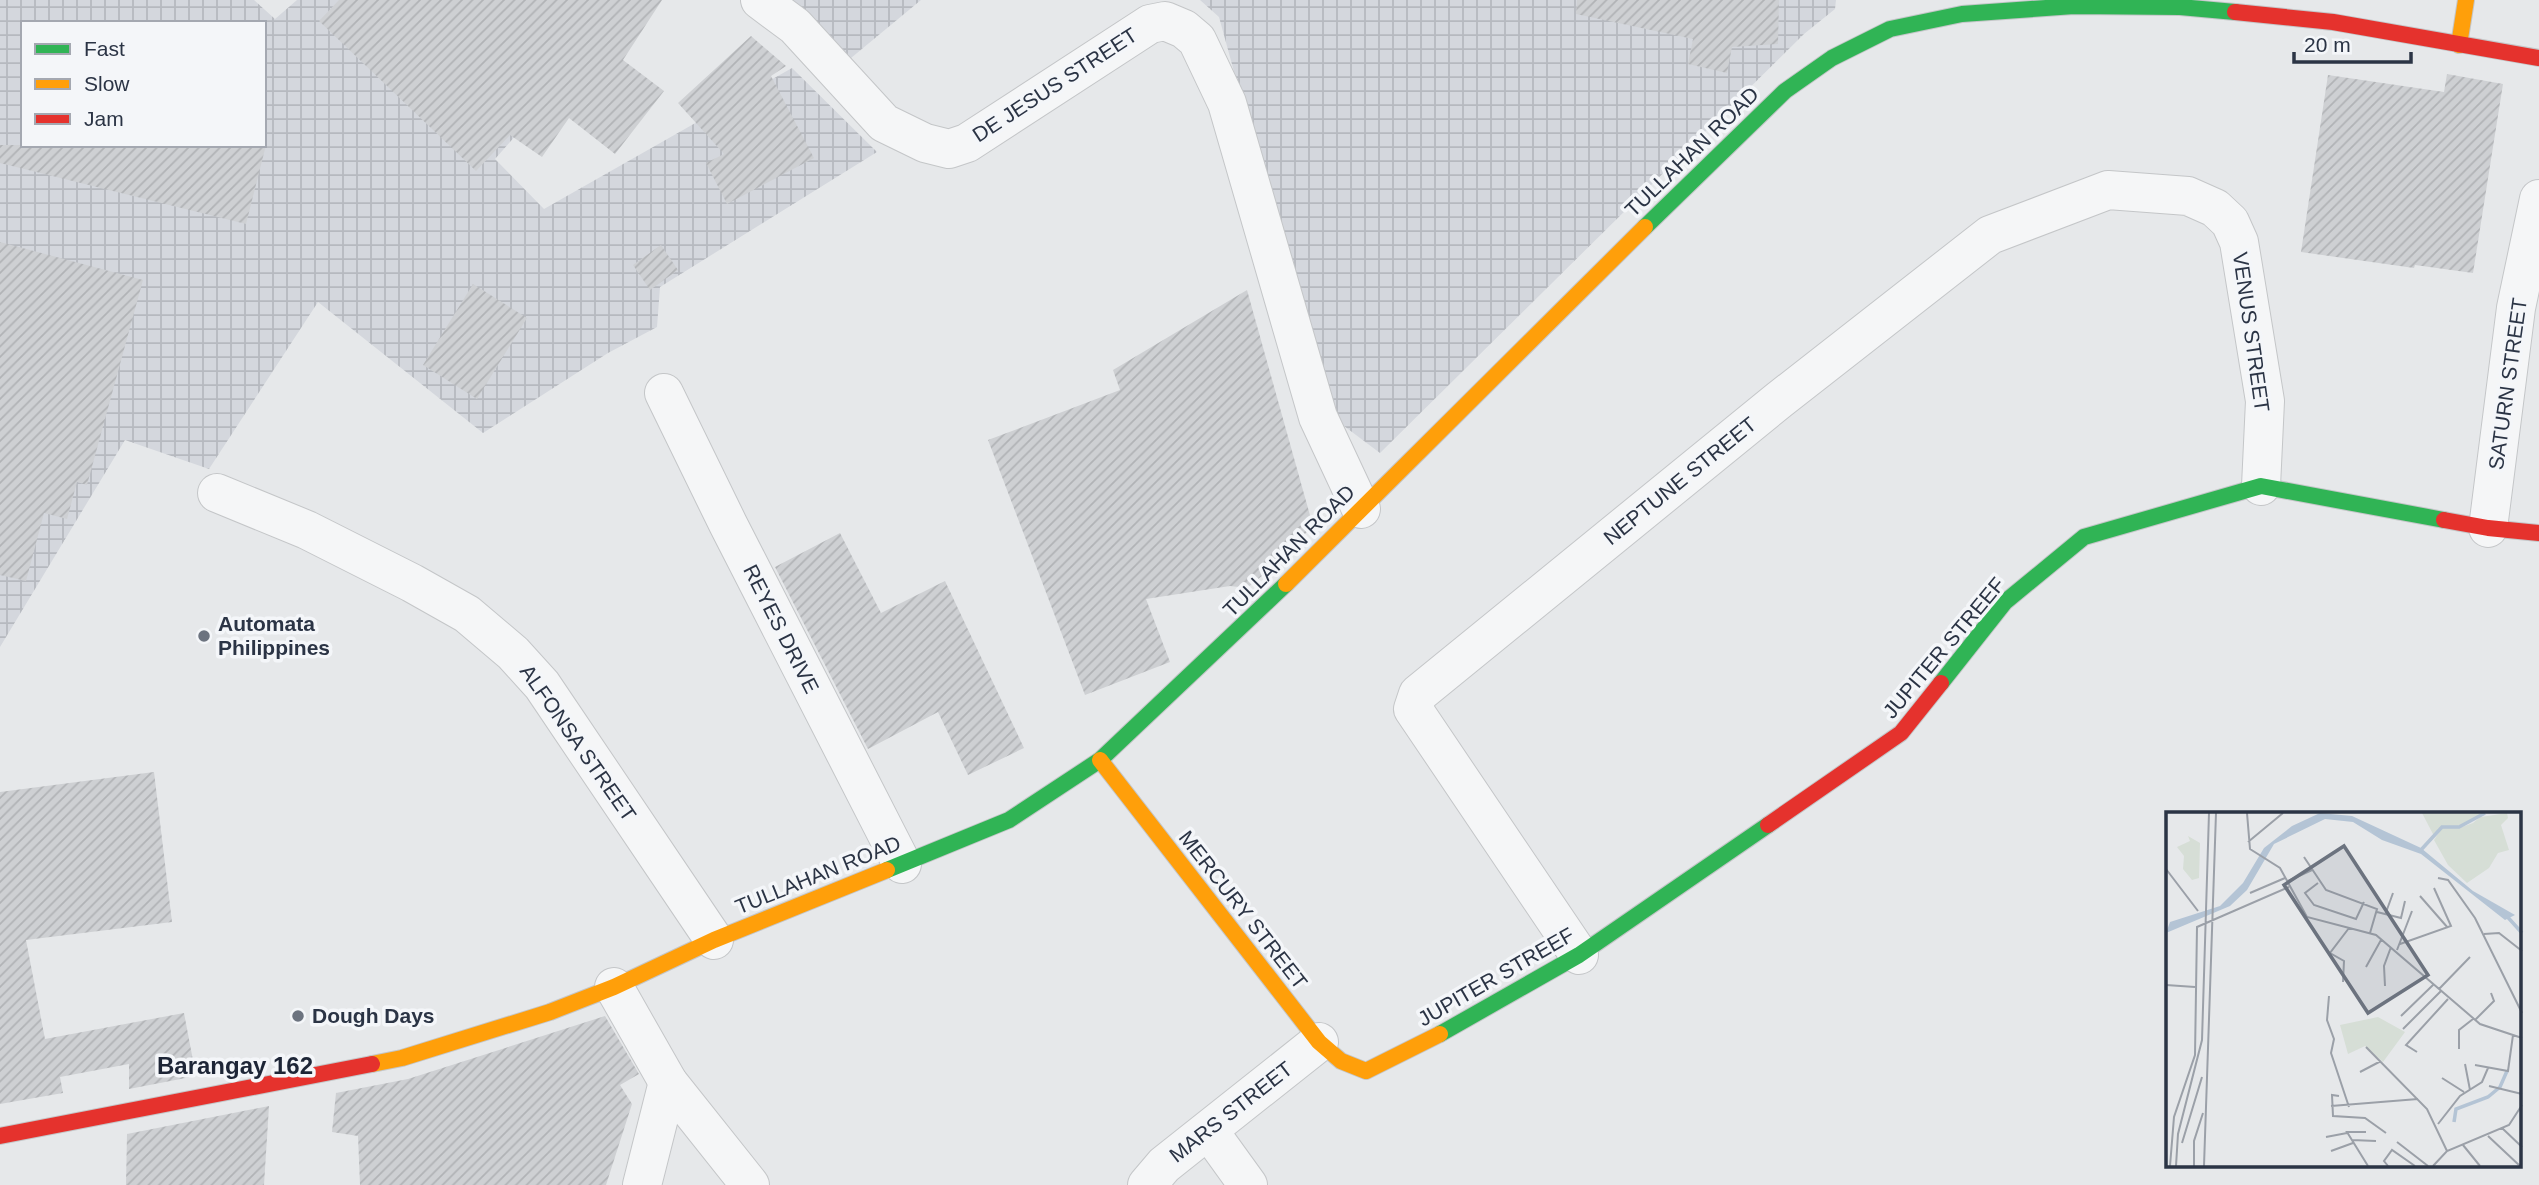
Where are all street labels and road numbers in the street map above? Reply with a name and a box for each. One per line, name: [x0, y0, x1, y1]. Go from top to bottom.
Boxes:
street label: DE JESUS STREET: [968, 23, 1141, 146]
street label: TULLAHAN ROAD: [1620, 82, 1763, 221]
street label: VENUS STREET: [2229, 251, 2274, 413]
street label: SATURN STREET: [2484, 296, 2531, 471]
street label: NEPTUNE STREET: [1599, 412, 1761, 549]
street label: TULLAHAN ROAD: [1218, 480, 1359, 621]
street label: REYES DRIVE: [739, 561, 824, 697]
street label: JUPITER STREEF: [1878, 573, 2009, 723]
street label: ALFONSA STREET: [516, 660, 641, 825]
street label: MERCURY STREET: [1175, 826, 1312, 993]
street label: TULLAHAN ROAD: [732, 831, 904, 918]
street label: JUPITER STREEF: [1414, 923, 1578, 1031]
street label: MARS STREET: [1165, 1056, 1297, 1167]

